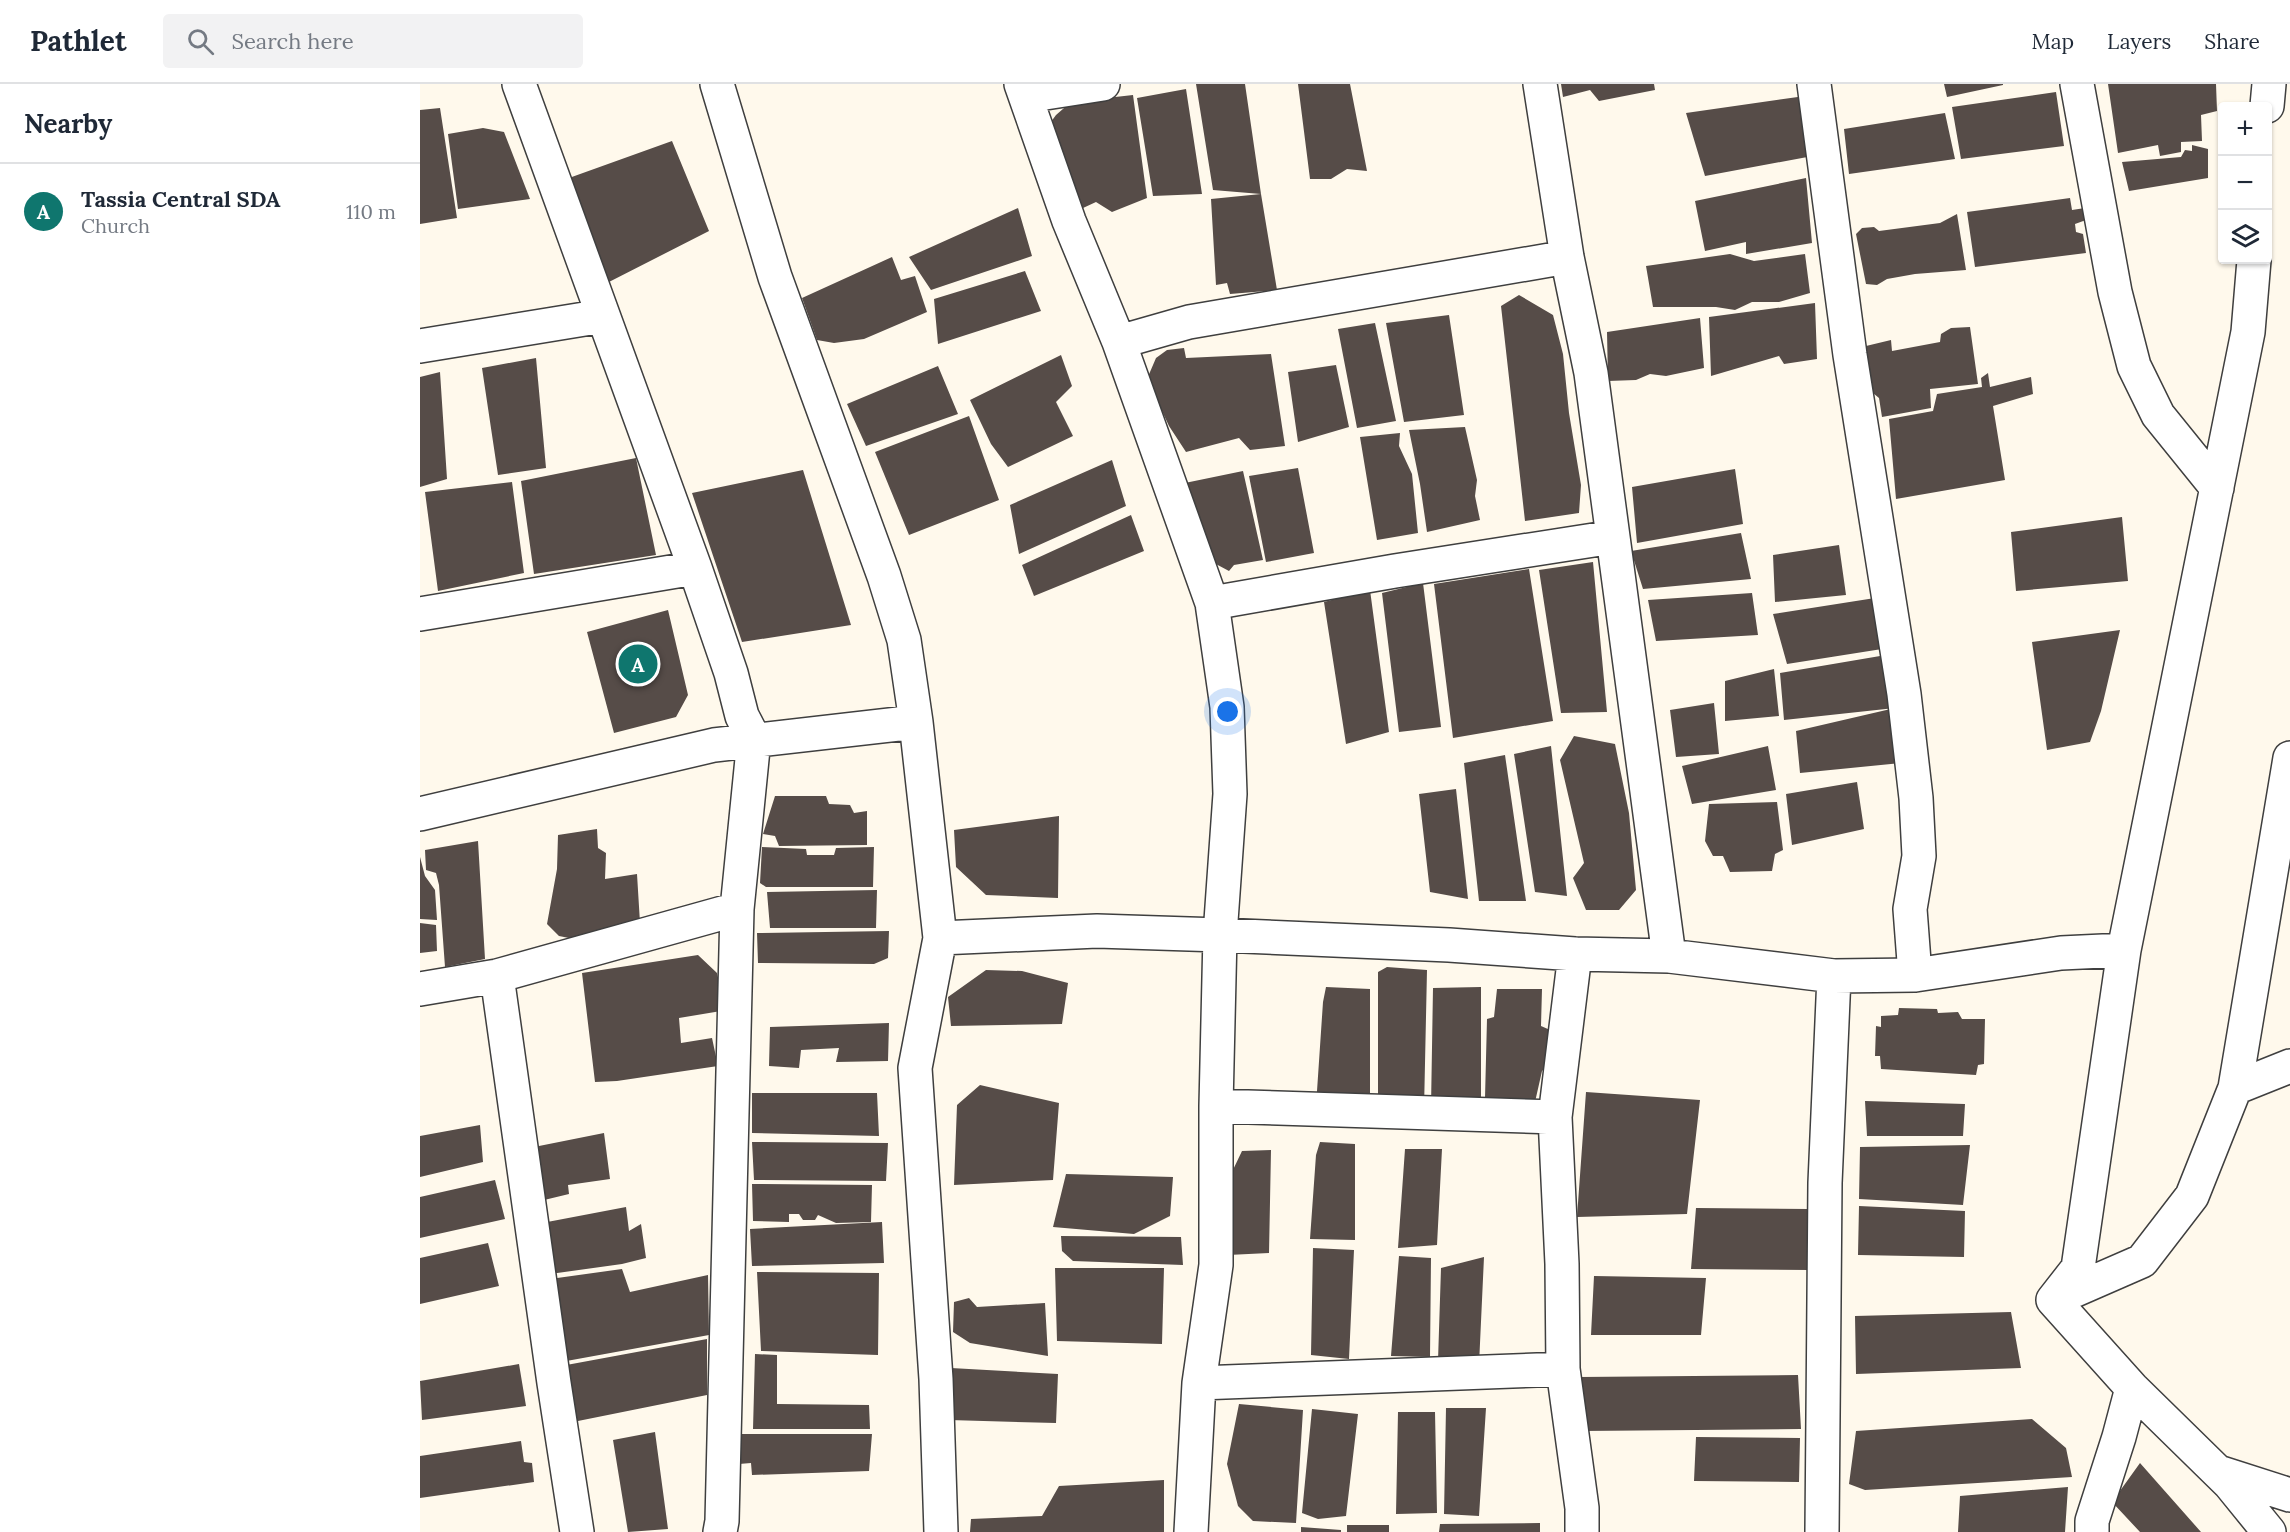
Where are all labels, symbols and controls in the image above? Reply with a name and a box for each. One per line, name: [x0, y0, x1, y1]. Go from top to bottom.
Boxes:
search box: [163, 14, 583, 68]
text: Pathlet: [30, 23, 127, 59]
icon: search: [184, 25, 217, 58]
text: Search here: [232, 27, 354, 55]
text: Map: [2031, 28, 2074, 55]
text: Layers: [2107, 28, 2171, 55]
text: Share: [2204, 28, 2260, 55]
map controls: [2218, 102, 2272, 264]
button: +: [2218, 102, 2272, 156]
text: Nearby: [24, 107, 112, 140]
button: −: [2218, 156, 2272, 210]
text: Tassia Central SDA: [81, 185, 281, 213]
text: A: [37, 199, 50, 224]
text: 110 m: [346, 199, 396, 224]
button: layers: [2218, 210, 2272, 264]
text: Church: [81, 213, 150, 238]
pin: A: [618, 642, 658, 686]
your location: [1213, 697, 1242, 726]

